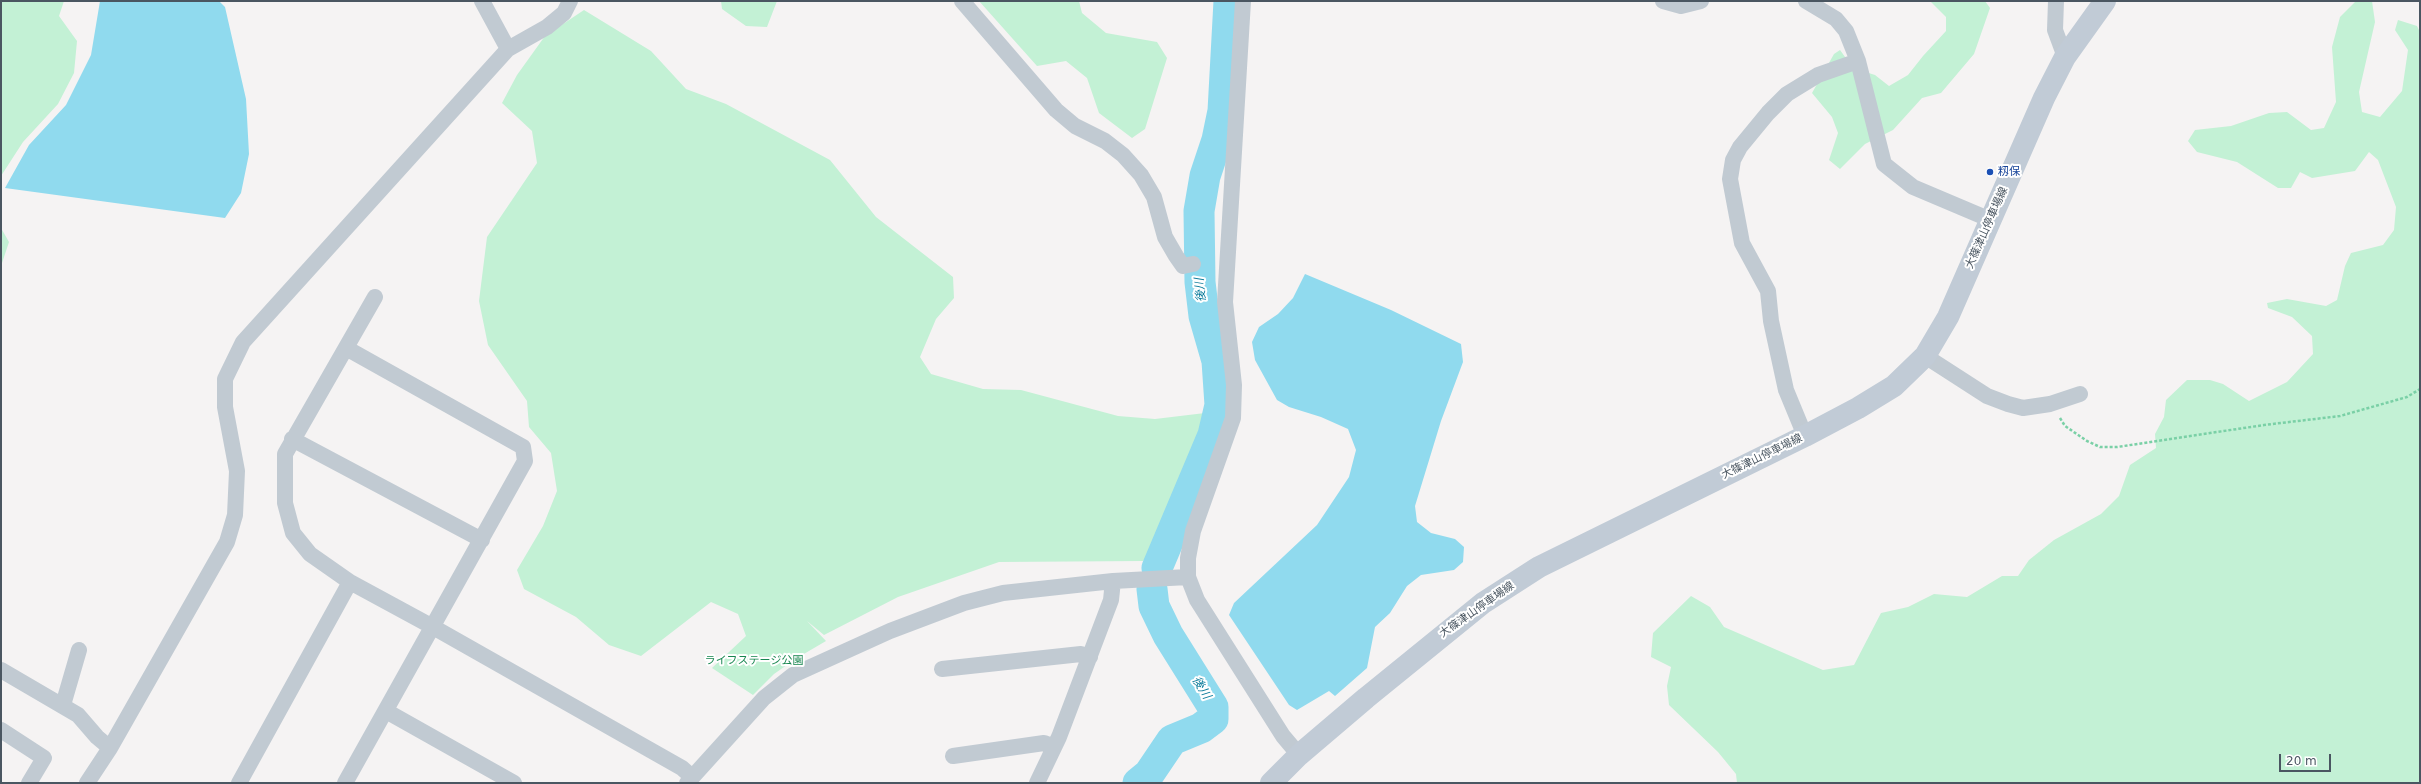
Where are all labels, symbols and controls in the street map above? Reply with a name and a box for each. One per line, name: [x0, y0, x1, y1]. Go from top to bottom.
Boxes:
place label: 籾保: [1998, 165, 2020, 179]
marker: 籾保: [1985, 167, 1995, 177]
street label: 大篠津山停車場線: [1963, 185, 2011, 271]
water label: 後川: [1193, 277, 1209, 303]
street label: 大篠津山停車場線: [1720, 432, 1804, 482]
street label: 大篠津山停車場線: [1437, 579, 1517, 641]
park label: ライフステージ公園: [705, 654, 803, 668]
water label: 後川: [1189, 674, 1213, 702]
scale bar: [2281, 746, 2333, 772]
text: 20 m: [2286, 754, 2317, 768]

